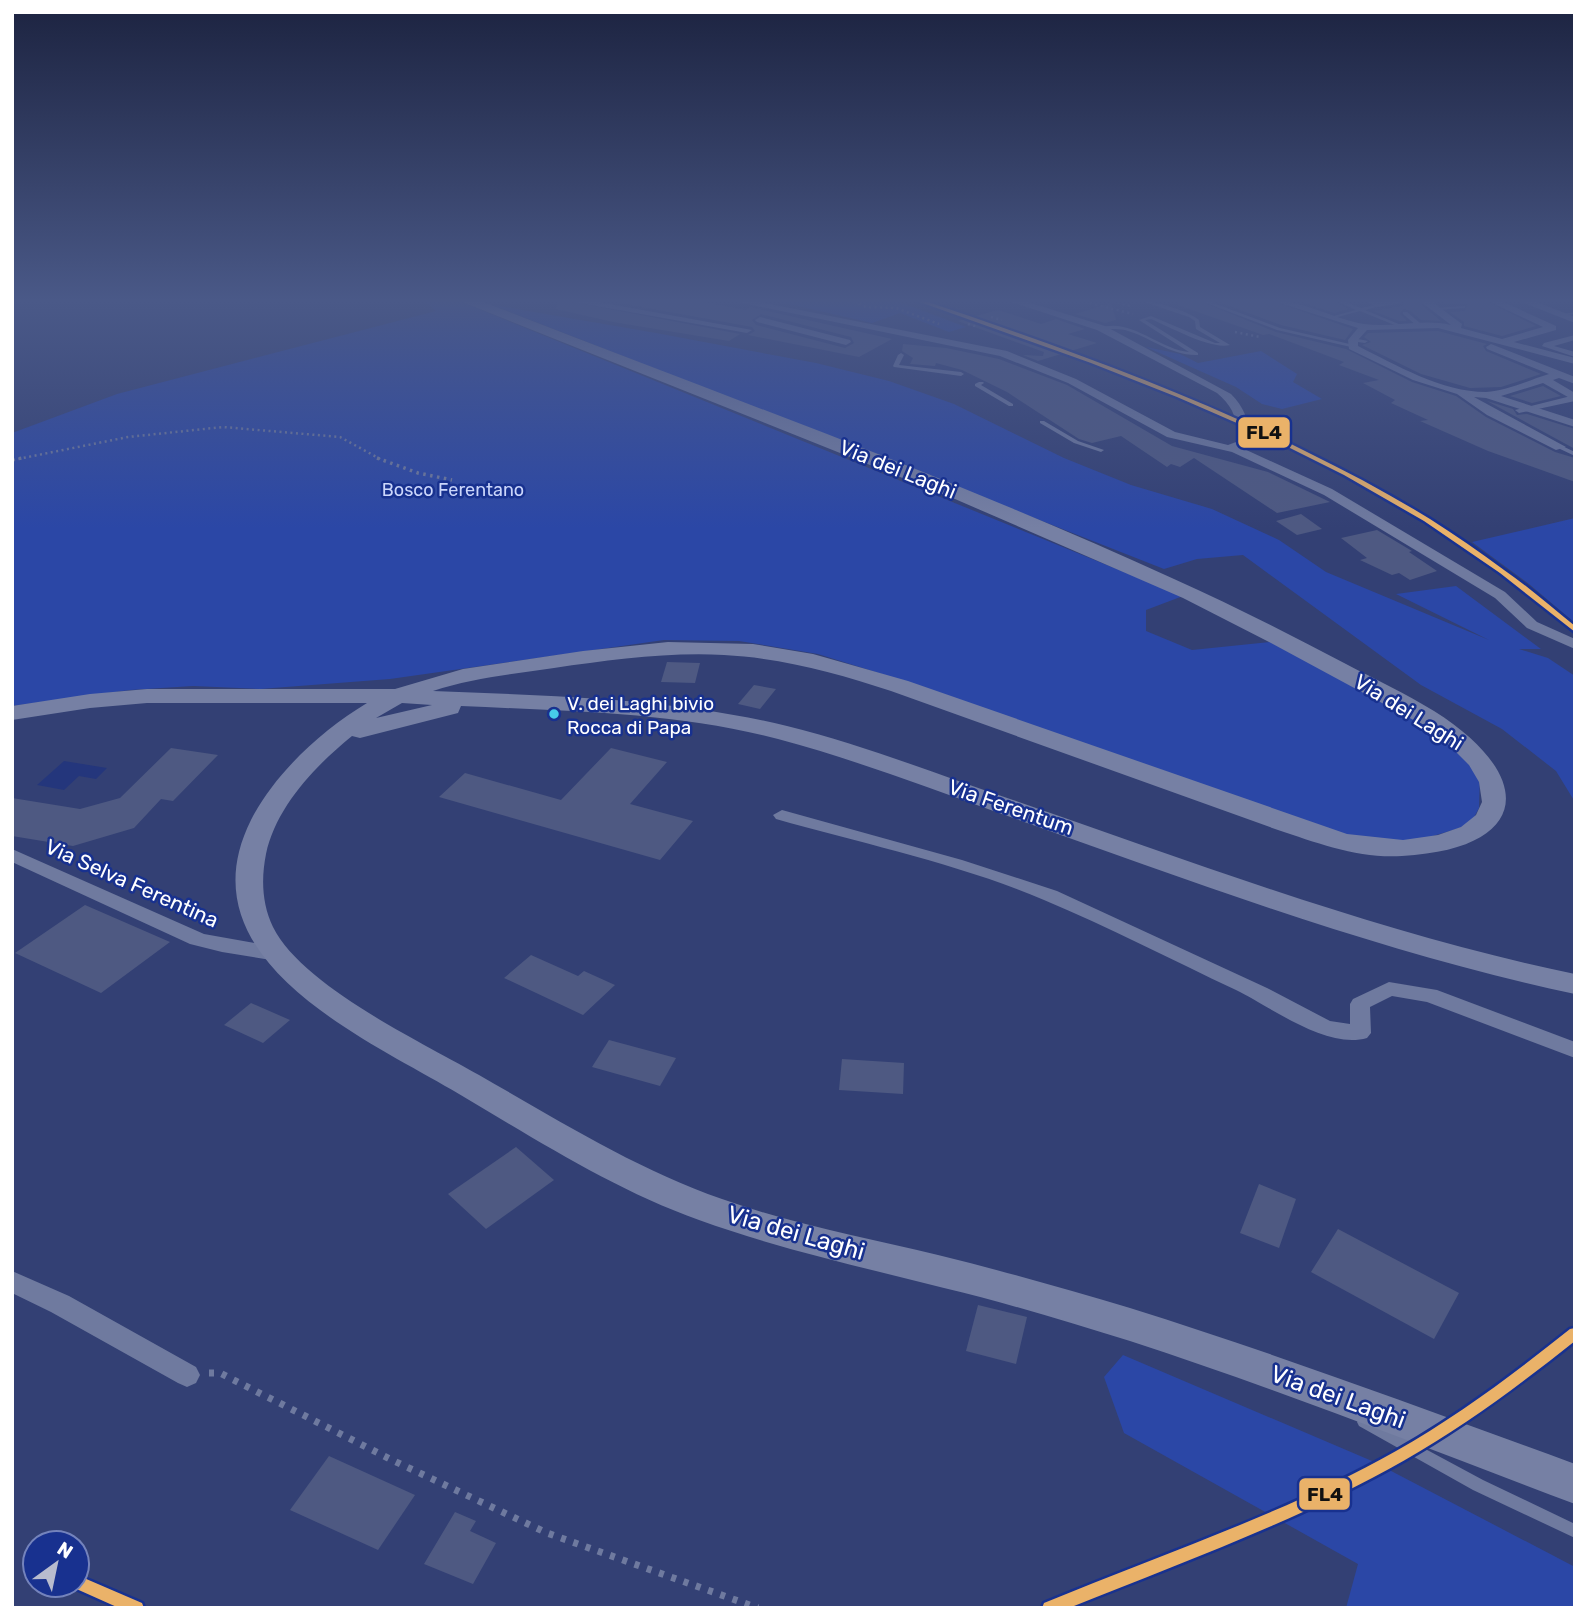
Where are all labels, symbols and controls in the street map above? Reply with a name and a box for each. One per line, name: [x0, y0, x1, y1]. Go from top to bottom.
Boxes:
line badge: FL4: [1237, 416, 1291, 449]
text: FL4: [1246, 421, 1282, 444]
street label: Via dei Laghi: [836, 434, 960, 504]
park label: Bosco Ferentano: [382, 479, 524, 501]
street label: Via dei Laghi: [1350, 669, 1468, 755]
place label: V. dei Laghi bivio Rocca di Papa: [567, 692, 714, 739]
marker: V. dei Laghi bivio Rocca di Papa: [547, 707, 561, 721]
street label: Via Ferentum: [945, 774, 1077, 840]
street label: Via Selva Ferentina: [42, 834, 222, 932]
street label: Via dei Laghi: [724, 1200, 868, 1266]
street label: Via dei Laghi: [1267, 1360, 1409, 1434]
line badge: FL4: [1298, 1477, 1351, 1511]
text: FL4: [1307, 1483, 1343, 1506]
north arrow: [21, 1529, 91, 1599]
text: N: [53, 1537, 77, 1564]

